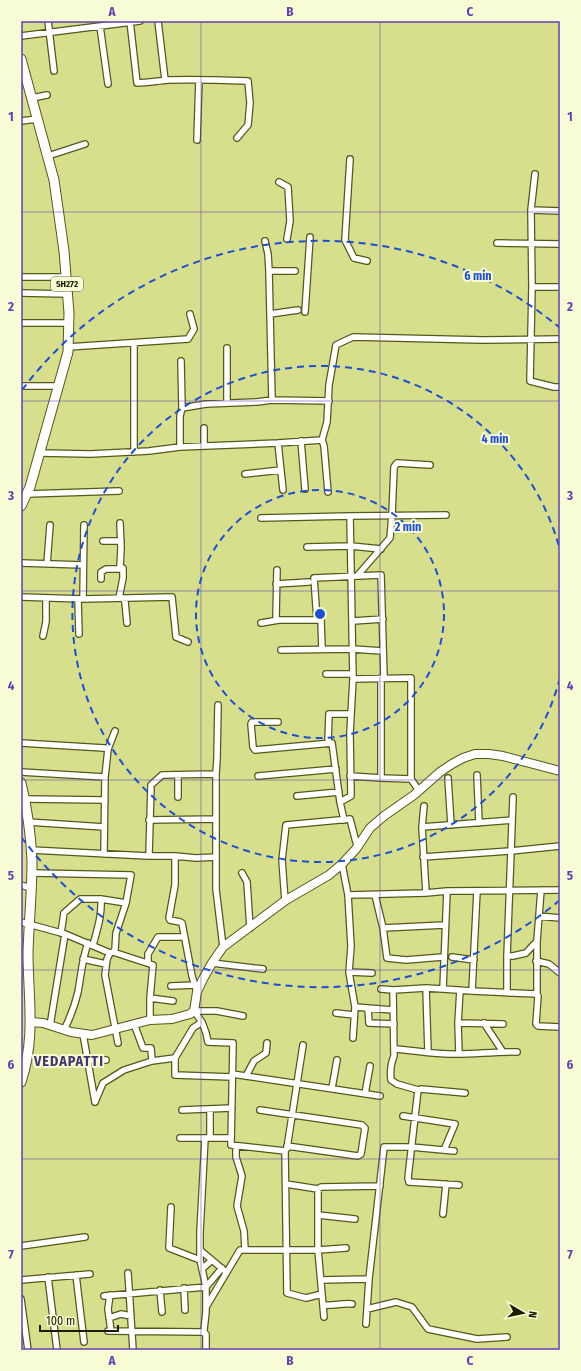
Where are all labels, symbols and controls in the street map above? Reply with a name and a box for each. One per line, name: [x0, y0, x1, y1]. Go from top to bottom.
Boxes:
text: A: [107, 4, 116, 19]
text: B: [286, 4, 294, 19]
text: C: [467, 4, 474, 19]
text: 1: [8, 109, 14, 124]
text: 1: [567, 109, 573, 124]
text: 6 min: [464, 269, 492, 283]
road number: SH272: [51, 277, 83, 291]
text: 2: [7, 299, 14, 314]
text: 2: [566, 299, 573, 314]
text: 4 min: [481, 432, 509, 446]
text: 3: [7, 488, 14, 503]
text: 3: [566, 488, 573, 503]
text: 2 min: [394, 520, 421, 534]
centre of rings: [313, 607, 327, 621]
text: 4: [8, 678, 15, 693]
text: 4: [567, 678, 574, 693]
text: 5: [8, 868, 14, 883]
text: 5: [567, 868, 573, 883]
district label: VEDAPATTI: [33, 1053, 104, 1070]
text: 6: [8, 1057, 15, 1072]
text: 6: [567, 1057, 574, 1072]
text: 7: [8, 1247, 14, 1262]
text: 7: [567, 1247, 573, 1262]
north arrow: [503, 1293, 543, 1333]
scale bar: [40, 1307, 118, 1333]
text: N: [525, 1310, 539, 1319]
text: 100 m: [46, 1314, 75, 1328]
text: A: [107, 1353, 116, 1368]
text: B: [286, 1353, 294, 1368]
text: C: [467, 1353, 474, 1368]

